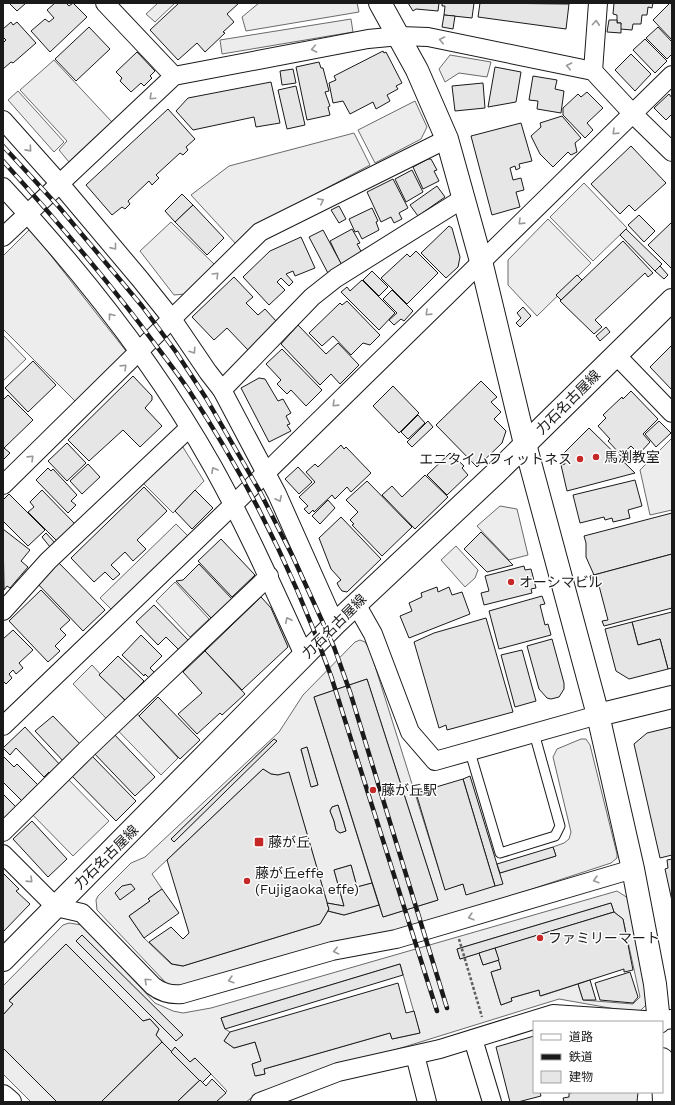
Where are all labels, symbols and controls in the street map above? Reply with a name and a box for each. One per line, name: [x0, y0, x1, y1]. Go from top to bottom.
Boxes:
one-way arrow: [592, 20, 601, 26]
one-way arrow: [439, 37, 445, 45]
one-way arrow: [310, 45, 317, 53]
one-way arrow: [566, 63, 573, 71]
one-way arrow: [149, 92, 157, 100]
one-way arrow: [612, 127, 620, 135]
one-way arrow: [24, 145, 31, 152]
one-way arrow: [317, 199, 324, 206]
one-way arrow: [518, 217, 526, 225]
one-way arrow: [110, 243, 117, 250]
one-way arrow: [211, 272, 219, 280]
one-way arrow: [425, 308, 433, 316]
one-way arrow: [109, 313, 116, 320]
one-way arrow: [188, 346, 195, 353]
one-way arrow: [119, 364, 127, 372]
street label: 力石名古屋線: [533, 367, 603, 437]
one-way arrow: [332, 399, 340, 407]
place label: 馬渕教室: [604, 449, 660, 465]
place label: エニタイムフィットネス: [419, 451, 572, 467]
marker: 馬渕教室: [591, 452, 601, 462]
marker: エニタイムフィットネス: [575, 454, 585, 464]
one-way arrow: [26, 455, 34, 463]
one-way arrow: [212, 467, 219, 474]
one-way arrow: [274, 495, 282, 502]
place label: オーシマビル: [519, 574, 603, 590]
marker: オーシマビル: [506, 577, 516, 587]
street label: 力石名古屋線: [299, 591, 369, 661]
one-way arrow: [285, 616, 293, 624]
place label: 藤が丘駅: [381, 782, 437, 798]
marker: 藤が丘駅: [368, 785, 378, 795]
street label: 力石名古屋線: [71, 822, 141, 892]
place label: 藤が丘: [268, 834, 310, 850]
marker: 藤が丘: [253, 836, 265, 848]
place label: 藤が丘effe (Fujigaoka effe): [255, 865, 359, 897]
one-way arrow: [593, 875, 600, 884]
one-way arrow: [25, 876, 33, 883]
marker: 藤が丘effe (Fujigaoka effe): [242, 876, 252, 886]
one-way arrow: [468, 912, 475, 921]
place label: ファミリーマート: [548, 930, 660, 946]
marker: ファミリーマート: [535, 933, 545, 943]
one-way arrow: [333, 946, 339, 954]
one-way arrow: [228, 975, 235, 984]
one-way arrow: [145, 979, 152, 986]
legend: [533, 1021, 663, 1093]
text: 道路: [569, 1030, 593, 1044]
text: 鉄道: [569, 1050, 593, 1064]
text: 建物: [569, 1070, 593, 1084]

